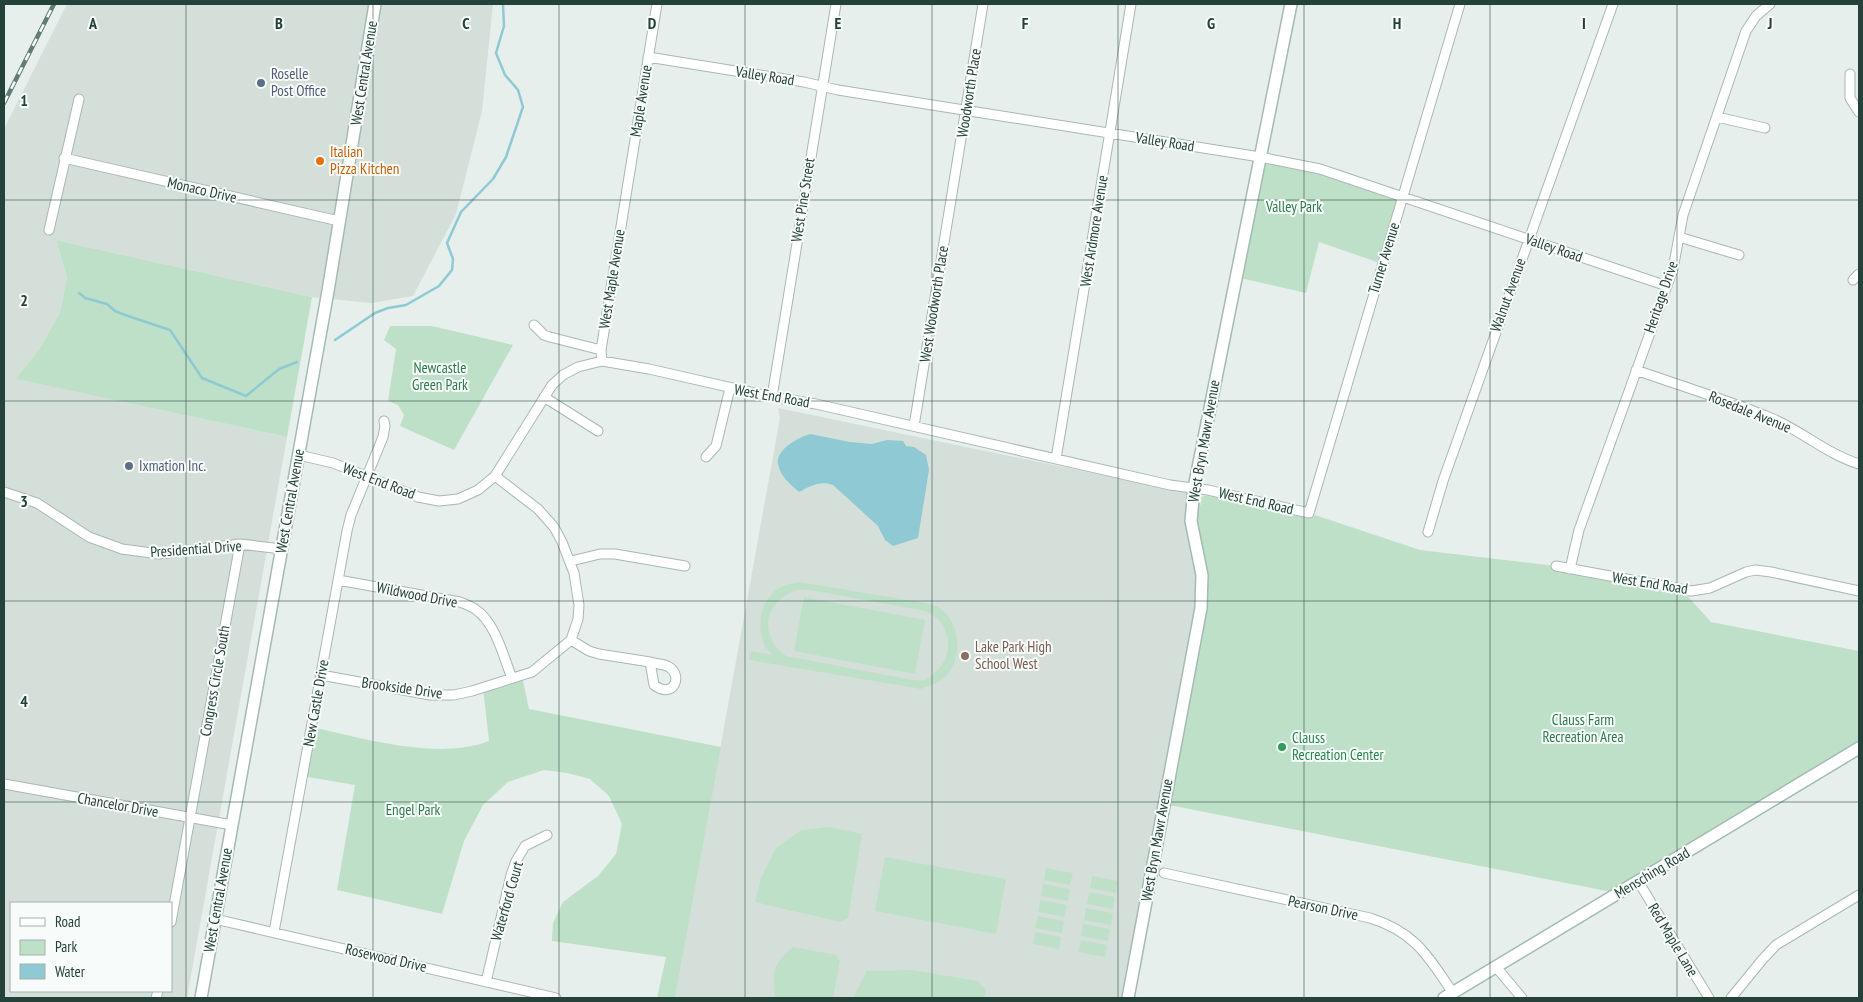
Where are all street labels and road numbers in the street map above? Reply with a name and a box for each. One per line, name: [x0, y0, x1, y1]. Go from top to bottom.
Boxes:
street label: West Central Avenue: [346, 19, 381, 127]
street label: Woodworth Place: [952, 47, 985, 139]
street label: Valley Road: [733, 61, 796, 90]
street label: Maple Avenue: [625, 64, 656, 138]
street label: Valley Road: [1133, 127, 1196, 156]
street label: West Pine Street: [786, 156, 819, 243]
street label: Monaco Drive: [166, 172, 239, 207]
street label: West Ardmore Avenue: [1075, 174, 1112, 288]
street label: Turner Avenue: [1364, 220, 1403, 296]
street label: West Maple Avenue: [594, 228, 629, 330]
street label: Valley Road: [1522, 229, 1585, 266]
street label: West Woodworth Place: [915, 244, 952, 364]
street label: Walnut Avenue: [1485, 255, 1530, 334]
street label: Heritage Drive: [1639, 258, 1682, 335]
street label: West Bryn Mawr Avenue: [1183, 378, 1224, 504]
street label: West End Road: [733, 380, 811, 411]
street label: Rosedale Avenue: [1706, 386, 1794, 437]
street label: West Central Avenue: [271, 447, 308, 555]
street label: West End Road: [340, 458, 418, 503]
street label: West End Road: [1217, 483, 1295, 518]
street label: Presidential Drive: [150, 536, 242, 561]
street label: West End Road: [1611, 567, 1689, 598]
street label: Wildwood Drive: [375, 577, 459, 612]
street label: Congress Circle South: [195, 624, 234, 738]
street label: New Castle Drive: [299, 658, 332, 748]
street label: Brookside Drive: [360, 672, 444, 703]
street label: West Bryn Mawr Avenue: [1136, 777, 1177, 903]
street label: Chancelor Drive: [76, 788, 160, 821]
street label: Mensching Road: [1611, 843, 1693, 902]
street label: West Central Avenue: [199, 846, 236, 954]
street label: Waterford Court: [486, 859, 527, 943]
street label: Pearson Drive: [1286, 891, 1360, 924]
street label: Red Maple Lane: [1644, 900, 1703, 980]
street label: Rosewood Drive: [344, 939, 429, 976]

